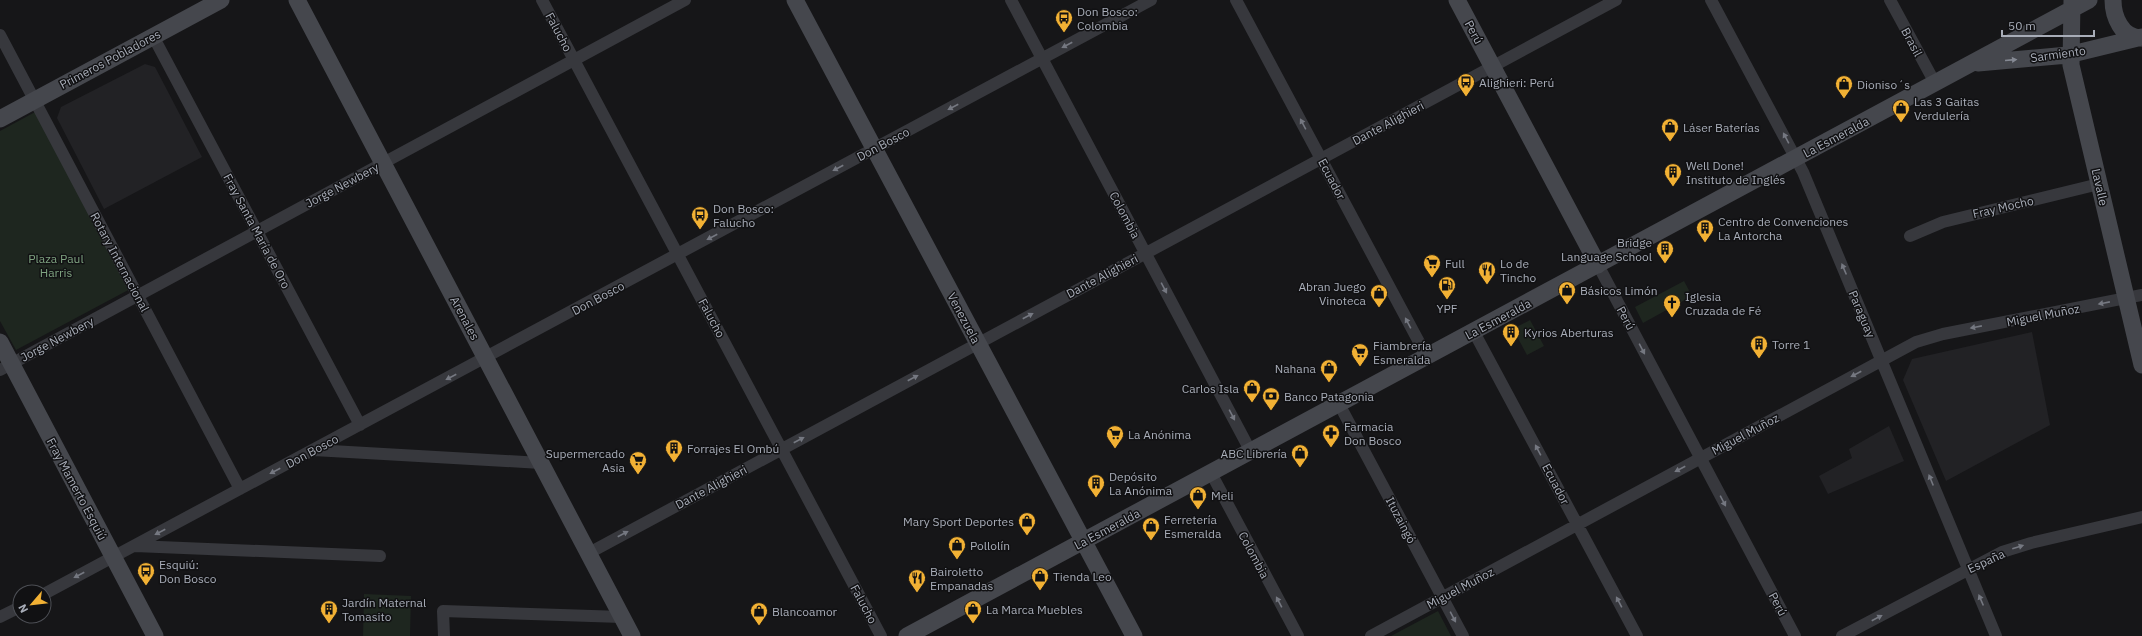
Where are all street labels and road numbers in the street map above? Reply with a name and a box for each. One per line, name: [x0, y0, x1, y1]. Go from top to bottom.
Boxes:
street label: Falucho: [542, 10, 576, 54]
street label: Perú: [1462, 18, 1486, 46]
street label: Brasil: [1898, 25, 1926, 59]
street label: Primeros Pobladores: [57, 26, 163, 92]
street label: Sarmiento: [2029, 43, 2087, 65]
street label: Dante Alighieri: [1350, 98, 1426, 148]
street label: La Esmeralda: [1800, 113, 1872, 161]
street label: Don Bosco: [854, 124, 912, 164]
street label: Ecuador: [1315, 156, 1349, 203]
street label: Jorge Newbery: [303, 159, 381, 211]
street label: Lavalle: [2088, 167, 2112, 207]
street label: Fray Santa María de Oro: [220, 171, 294, 291]
street label: Colombia: [1106, 189, 1144, 242]
street label: Fray Mocho: [1971, 193, 2035, 221]
street label: Rotary Internacional: [87, 210, 153, 314]
street label: Dante Alighieri: [1064, 251, 1140, 301]
street label: Don Bosco: [569, 278, 627, 318]
street label: Paraguay: [1845, 288, 1879, 340]
street label: Venezuela: [944, 290, 984, 347]
street label: Arenales: [447, 293, 483, 343]
street label: La Esmeralda: [1462, 295, 1534, 343]
street label: Falucho: [695, 296, 729, 340]
street label: Miguel Muñoz: [2005, 300, 2081, 329]
street label: Perú: [1614, 304, 1638, 332]
street label: Jorge Newbery: [18, 313, 96, 365]
street label: Miguel Muñoz: [1709, 410, 1782, 458]
street label: Don Bosco: [283, 431, 341, 471]
street label: Fray Mamerto Esquiú: [44, 435, 110, 543]
street label: Ecuador: [1539, 461, 1573, 508]
street label: Dante Alighieri: [673, 462, 749, 512]
street label: Ituzaingó: [1382, 494, 1420, 546]
street label: La Esmeralda: [1071, 505, 1143, 553]
street label: Colombia: [1235, 529, 1273, 582]
street label: España: [1965, 546, 2008, 576]
street label: Miguel Muñoz: [1424, 564, 1497, 612]
street label: Falucho: [847, 582, 881, 626]
street label: Perú: [1766, 590, 1790, 618]

